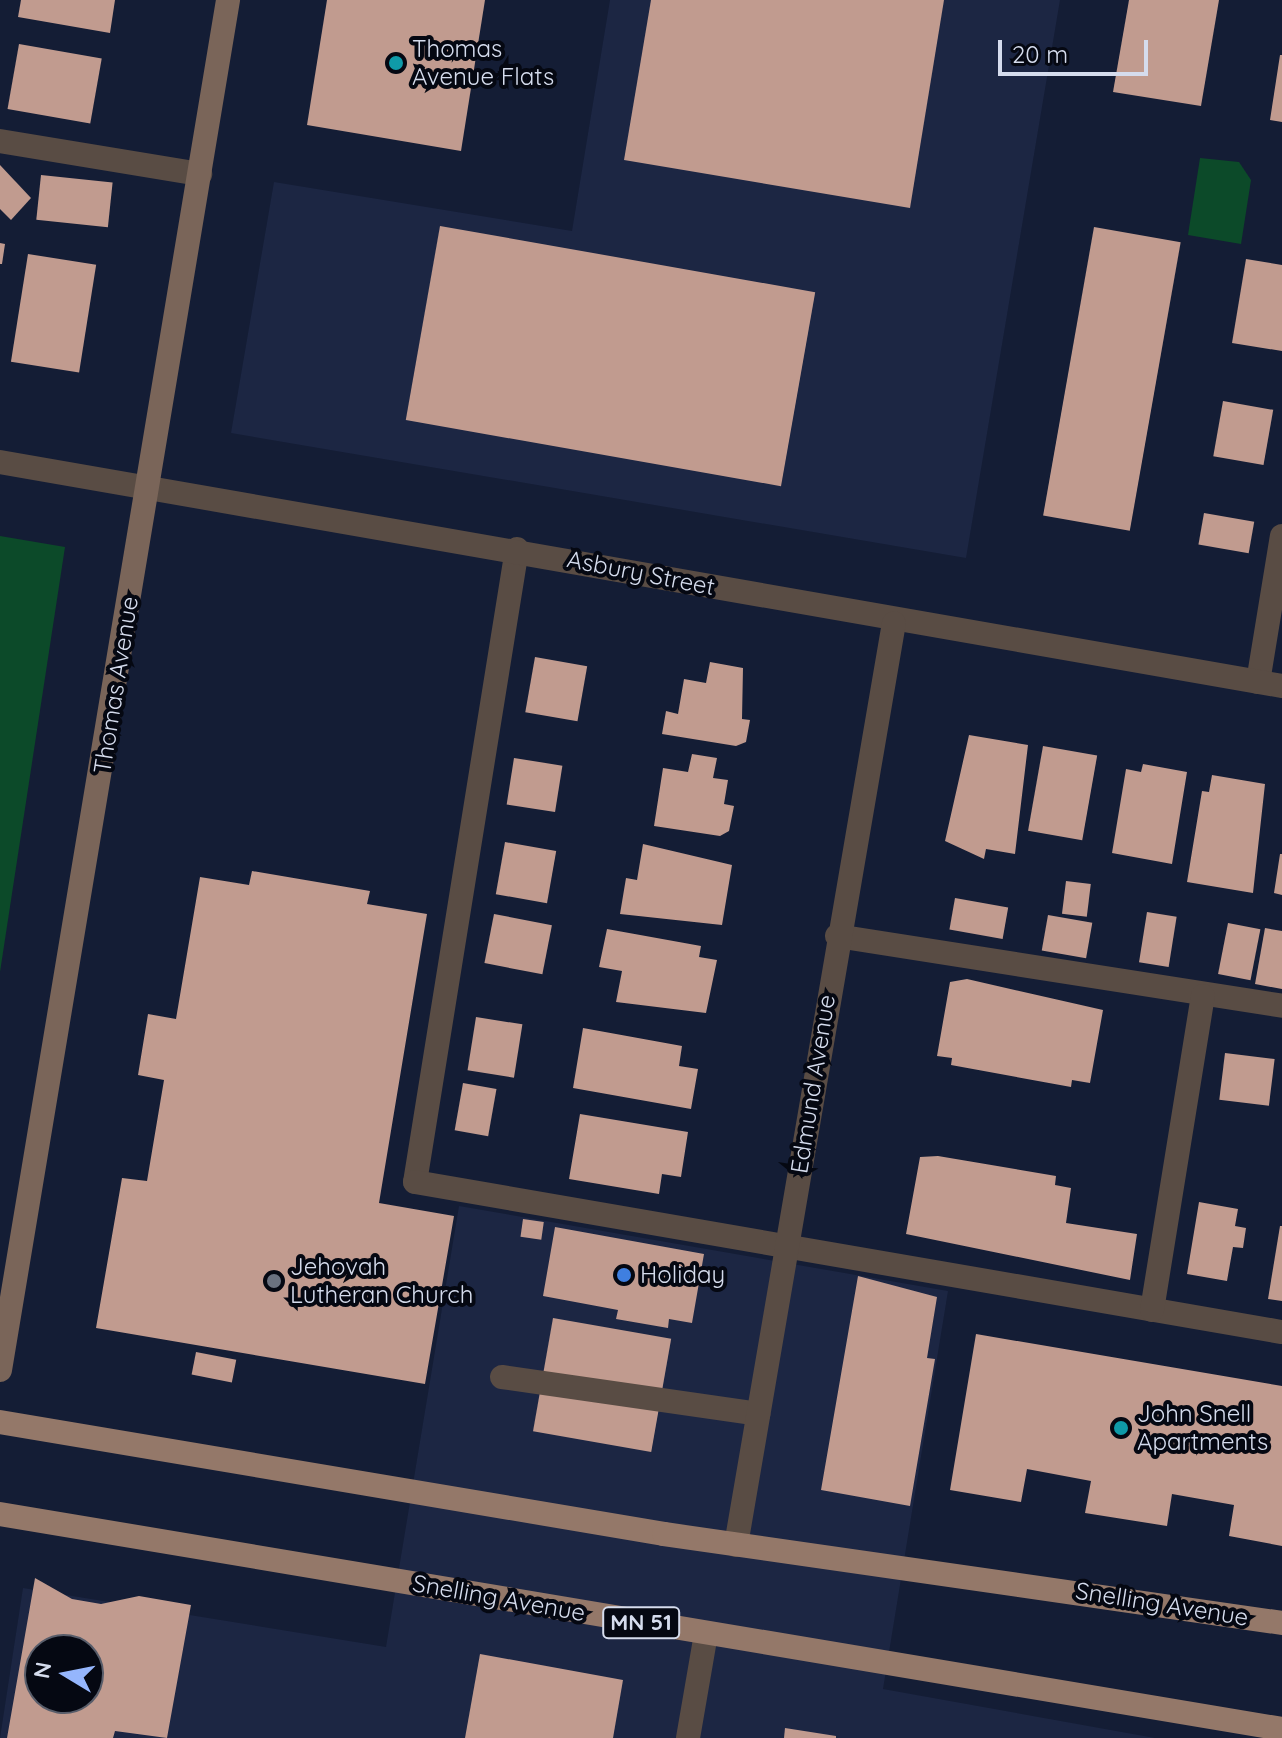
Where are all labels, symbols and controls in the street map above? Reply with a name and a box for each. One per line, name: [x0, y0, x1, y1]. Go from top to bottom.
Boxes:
scale bar: [1002, 24, 1152, 74]
place label: Thomas Avenue Flats: [412, 35, 554, 91]
text: 20 m: [1012, 39, 1068, 69]
marker: Thomas Avenue Flats: [387, 54, 405, 72]
street label: Asbury Street: [565, 545, 717, 601]
street label: Thomas Avenue: [88, 594, 144, 776]
street label: Edmund Avenue: [785, 993, 841, 1175]
place label: Jehovah Lutheran Church: [290, 1253, 473, 1309]
place label: Holiday: [640, 1261, 725, 1289]
marker: Holiday: [615, 1266, 633, 1284]
marker: Jehovah Lutheran Church: [265, 1272, 283, 1290]
place label: John Snell Apartments: [1137, 1400, 1268, 1456]
marker: John Snell Apartments: [1112, 1419, 1130, 1437]
street label: Snelling Avenue: [411, 1569, 587, 1627]
street label: Snelling Avenue: [1074, 1576, 1250, 1632]
road number: MN 51: [601, 1605, 681, 1641]
north arrow: [24, 1634, 104, 1714]
text: N: [27, 1660, 58, 1681]

